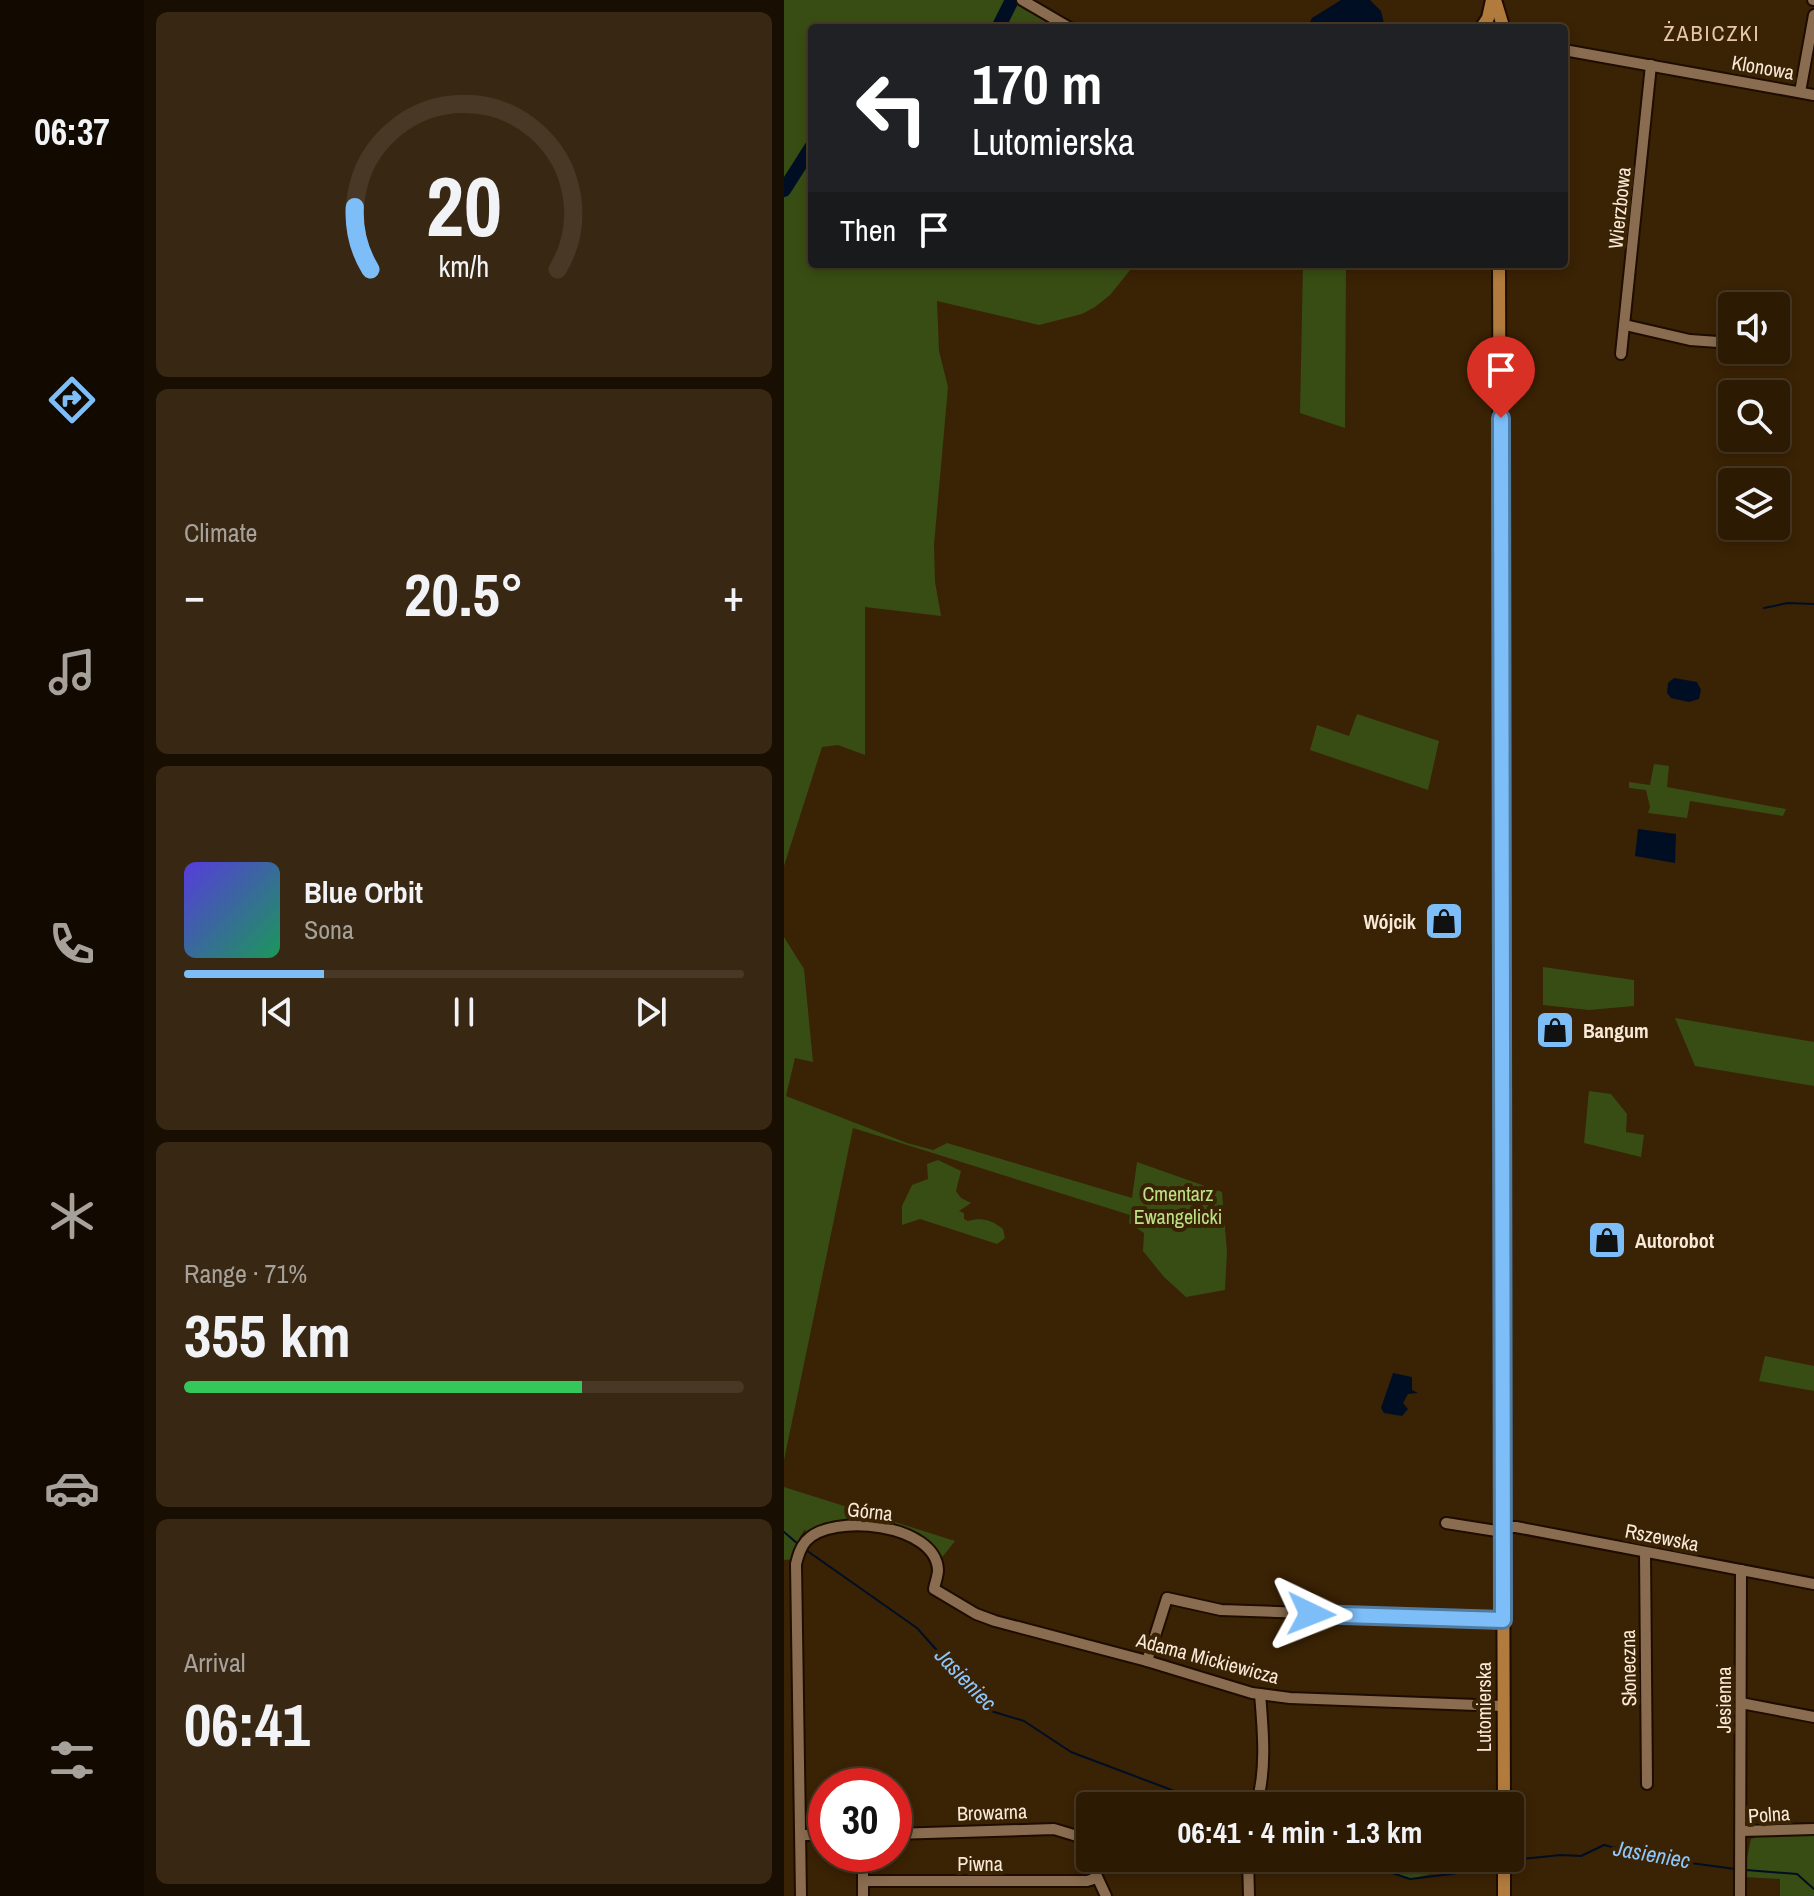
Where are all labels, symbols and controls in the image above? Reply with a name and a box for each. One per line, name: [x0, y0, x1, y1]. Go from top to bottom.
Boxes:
district label: ŻABICZKI: [1663, 18, 1761, 48]
text: 170 m: [972, 46, 1102, 121]
street label: Klonowa: [1730, 48, 1796, 86]
icon: left: [840, 56, 944, 160]
text: 06:37: [34, 108, 110, 156]
text: Lutomierska: [972, 118, 1134, 166]
text: 20: [426, 150, 502, 262]
street label: Wierzbowa: [1601, 166, 1637, 250]
icon: arrive: [912, 208, 956, 252]
text: Then: [840, 210, 896, 250]
text: km/h: [439, 248, 489, 287]
map controls: [1718, 292, 1790, 540]
button: sound: [1718, 292, 1790, 364]
pin: [1467, 336, 1535, 418]
icon: arrive: [1479, 348, 1523, 392]
icon: directions: [44, 372, 100, 428]
button: search: [1718, 380, 1790, 452]
button: layers: [1718, 468, 1790, 540]
text: Climate: [184, 515, 257, 550]
text: 20.5°: [404, 554, 524, 635]
text: −: [184, 565, 205, 625]
text: +: [723, 565, 744, 625]
icon: music: [44, 644, 100, 700]
text: Blue Orbit: [304, 872, 423, 912]
shop icon: Wójcik: [1423, 900, 1465, 942]
place label: Wójcik: [1363, 908, 1417, 935]
text: Sona: [304, 912, 354, 947]
icon: phone: [44, 916, 100, 972]
icon: previous: [255, 990, 299, 1034]
icon: pause: [442, 990, 486, 1034]
icon: next: [629, 990, 673, 1034]
shop icon: Bangum: [1534, 1009, 1576, 1051]
place label: Bangum: [1583, 1017, 1649, 1044]
park label: Cmentarz Ewangelicki: [1134, 1180, 1222, 1230]
icon: climate: [44, 1188, 100, 1244]
shop icon: Autorobot: [1586, 1219, 1628, 1261]
place label: Autorobot: [1635, 1227, 1715, 1254]
text: Range · 71%: [184, 1256, 307, 1291]
text: 355 km: [184, 1295, 351, 1376]
icon: car: [44, 1460, 100, 1516]
street label: Górna: [846, 1495, 894, 1527]
street label: Rszewska: [1623, 1517, 1701, 1557]
position arrow: [1269, 1572, 1353, 1656]
street label: Adama Mickiewicza: [1133, 1626, 1282, 1690]
street label: Słoneczna: [1614, 1629, 1642, 1707]
water label: Jasieniec: [928, 1640, 1004, 1717]
text: Arrival: [184, 1645, 246, 1680]
street label: Lutomierska: [1470, 1662, 1497, 1752]
street label: Jesienna: [1710, 1667, 1737, 1733]
text: 06:41: [184, 1684, 310, 1765]
icon: filters: [44, 1732, 100, 1788]
speed limit sign: 30: [808, 1768, 912, 1872]
street label: Browarna: [956, 1797, 1028, 1827]
street label: Polna: [1747, 1799, 1791, 1829]
text: 06:41 · 4 min · 1.3 km: [1178, 1812, 1422, 1852]
water label: Jasieniec: [1610, 1832, 1693, 1875]
street label: Piwna: [957, 1850, 1003, 1877]

